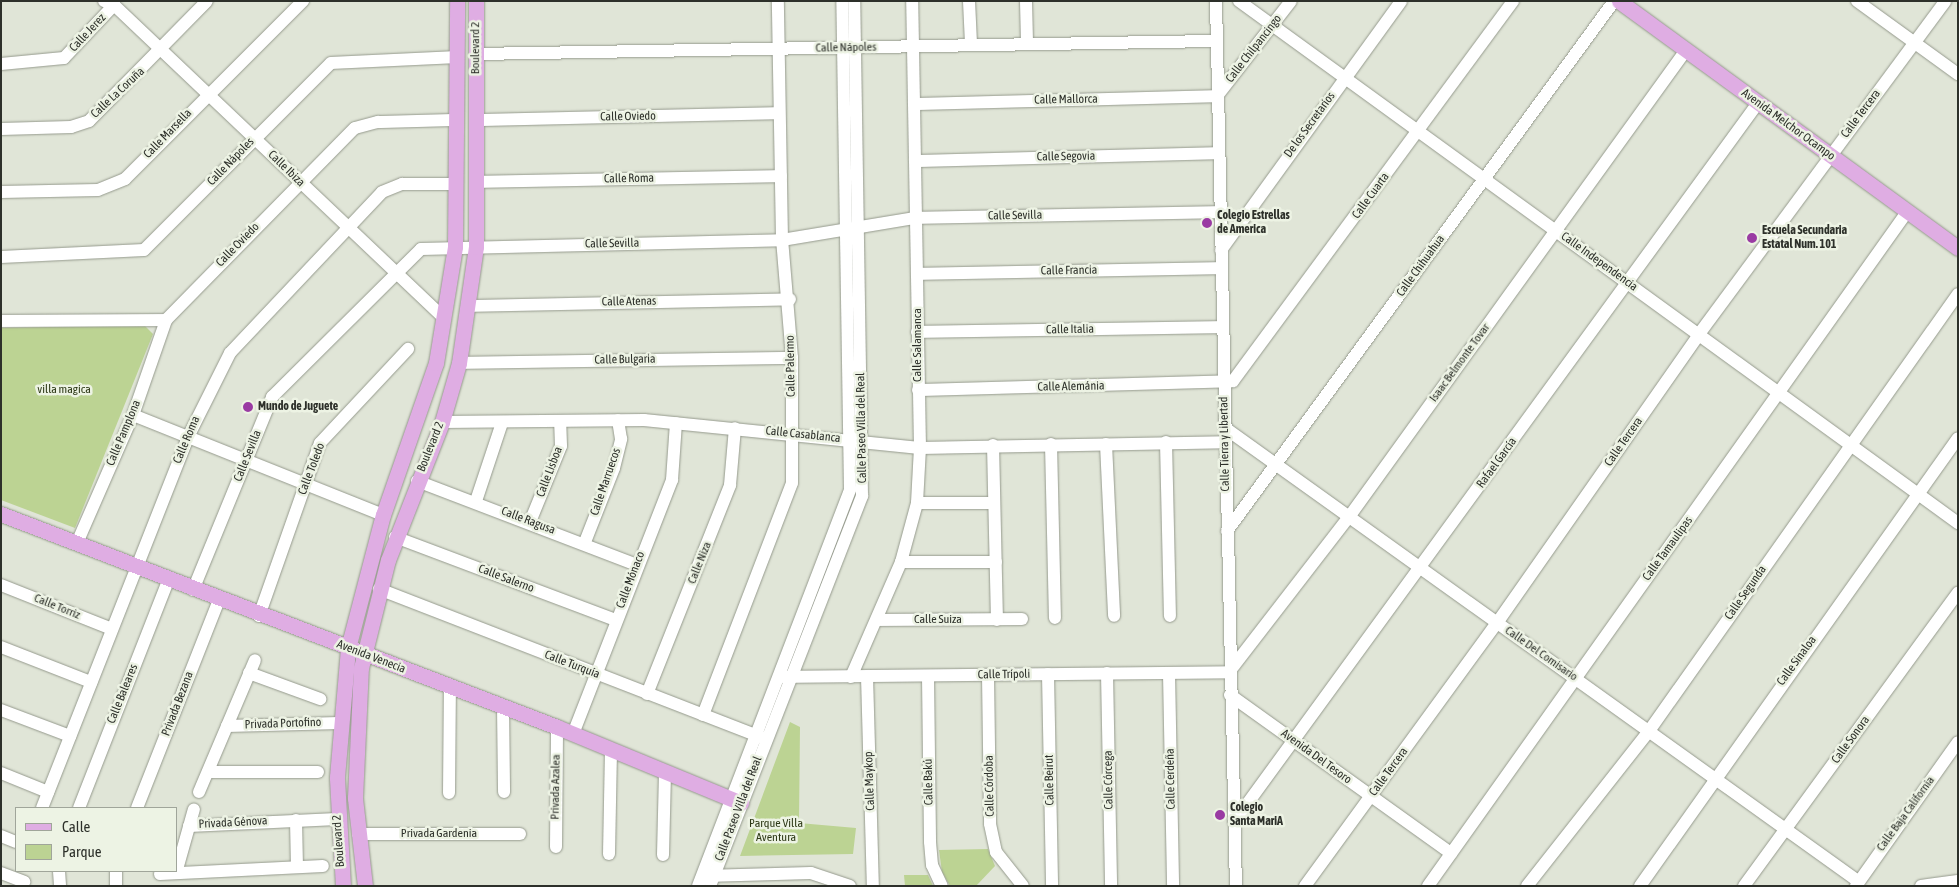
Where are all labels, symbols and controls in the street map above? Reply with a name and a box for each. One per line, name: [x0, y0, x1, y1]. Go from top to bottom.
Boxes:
street label: Calle Jerez: [67, 11, 109, 55]
street label: Calle Chilpancingo: [1223, 12, 1285, 86]
street label: Boulevard 2: [469, 22, 483, 74]
street label: Calle Nápoles: [815, 40, 877, 56]
street label: Calle La Coruña: [88, 65, 148, 121]
street label: Avenida Melchor Ocampo: [1738, 86, 1838, 164]
street label: Calle Tercera: [1838, 87, 1884, 141]
street label: De los Secretarios: [1281, 89, 1339, 161]
street label: Calle Mallorca: [1034, 92, 1098, 108]
street label: Calle Marsella: [141, 106, 195, 162]
street label: Calle Oviedo: [600, 109, 656, 125]
street label: Calle Nápoles: [205, 135, 257, 189]
street label: Calle Ibiza: [265, 148, 307, 190]
street label: Calle Segovia: [1037, 149, 1095, 165]
street label: Calle Cuarta: [1349, 170, 1393, 222]
street label: Calle Roma: [604, 171, 654, 187]
street label: Calle Sevilla: [988, 208, 1042, 224]
place label: Colegio Estrellas de America: [1217, 209, 1290, 237]
marker: Colegio Estrellas de America: [1201, 217, 1213, 229]
street label: Calle Oviedo: [213, 220, 263, 270]
place label: Escuela Secundaria Estatal Num. 101: [1762, 224, 1847, 252]
street label: Calle Independencia: [1558, 229, 1640, 295]
street label: Calle Chihuahua: [1394, 232, 1448, 300]
marker: Escuela Secundaria Estatal Num. 101: [1746, 232, 1758, 244]
street label: Calle Sevilla: [585, 236, 639, 252]
street label: Calle Francia: [1041, 263, 1097, 279]
street label: Calle Atenas: [602, 294, 656, 310]
street label: Calle Salamanca: [911, 308, 925, 382]
street label: Isaac Belmonte Tovar: [1427, 321, 1493, 405]
street label: Calle Italia: [1046, 322, 1094, 338]
street label: Calle Palermo: [783, 335, 799, 397]
street label: Calle Bulgaria: [594, 352, 656, 368]
street label: Calle Paseo Villa del Real: [854, 372, 870, 484]
street label: Calle Alemánia: [1037, 379, 1105, 395]
park label: villa magica: [37, 383, 91, 397]
street label: Calle Tierra y Libertad: [1217, 396, 1233, 492]
street label: Calle Pamplona: [104, 398, 144, 468]
place label: Mundo de Juguete: [258, 400, 338, 414]
marker: Mundo de Juguete: [242, 401, 254, 413]
street label: Calle Roma: [171, 414, 203, 466]
street label: Calle Tercera: [1602, 415, 1646, 469]
street label: Boulevard 2: [415, 420, 447, 474]
street label: Calle Casablanca: [765, 424, 841, 446]
street label: Calle Sevilla: [231, 428, 265, 484]
street label: Rafael García: [1474, 435, 1520, 491]
street label: Calle Toledo: [296, 441, 328, 497]
street label: Calle Lisboa: [534, 445, 566, 499]
street label: Calle Marruecos: [588, 446, 624, 518]
street label: Calle Ragusa: [499, 504, 557, 538]
street label: Calle Tamaulipas: [1640, 514, 1696, 584]
street label: Calle Niza: [685, 540, 715, 586]
street label: Calle Mónaco: [614, 550, 648, 610]
street label: Calle Salerno: [476, 562, 536, 596]
street label: Calle Segunda: [1722, 563, 1770, 623]
street label: Calle Torriz: [32, 591, 82, 623]
street label: Calle Suiza: [914, 613, 962, 627]
street label: Calle Del Comisario: [1502, 624, 1580, 684]
street label: Calle Sinaloa: [1774, 633, 1820, 689]
street label: Avenida Venecia: [335, 637, 407, 677]
street label: Calle Turquía: [542, 648, 602, 682]
street label: Calle Baleares: [105, 662, 141, 726]
street label: Calle Trípoli: [978, 667, 1030, 683]
street label: Privada Bezana: [159, 670, 197, 738]
street label: Calle Sonora: [1829, 713, 1873, 767]
street label: Privada Portofino: [244, 715, 322, 733]
street label: Avenida Del Tesoro: [1278, 727, 1354, 787]
street label: Calle Tercera: [1367, 745, 1411, 799]
street label: Calle Cerdeña: [1163, 748, 1179, 810]
street label: Calle Córcega: [1101, 750, 1117, 810]
street label: Calle Maykop: [862, 751, 878, 811]
street label: Privada Azalea: [548, 754, 564, 820]
street label: Calle Beirut: [1042, 754, 1058, 806]
street label: Calle Paseo Villa del Real: [712, 755, 766, 863]
street label: Calle Córdoba: [982, 755, 998, 817]
street label: Calle Bakú: [921, 759, 937, 805]
street label: Calle Baja California: [1874, 774, 1938, 854]
place label: Colegio Santa MariA: [1230, 801, 1283, 829]
legend: [15, 807, 178, 872]
marker: Colegio Santa MariA: [1214, 809, 1226, 821]
street label: Privada Génova: [198, 814, 268, 832]
street label: Boulevard 2: [330, 814, 348, 868]
park label: Parque Villa Aventura: [749, 817, 803, 845]
text: Calle: [62, 818, 90, 835]
street label: Privada Gardenia: [401, 827, 477, 841]
text: Parque: [62, 843, 102, 860]

